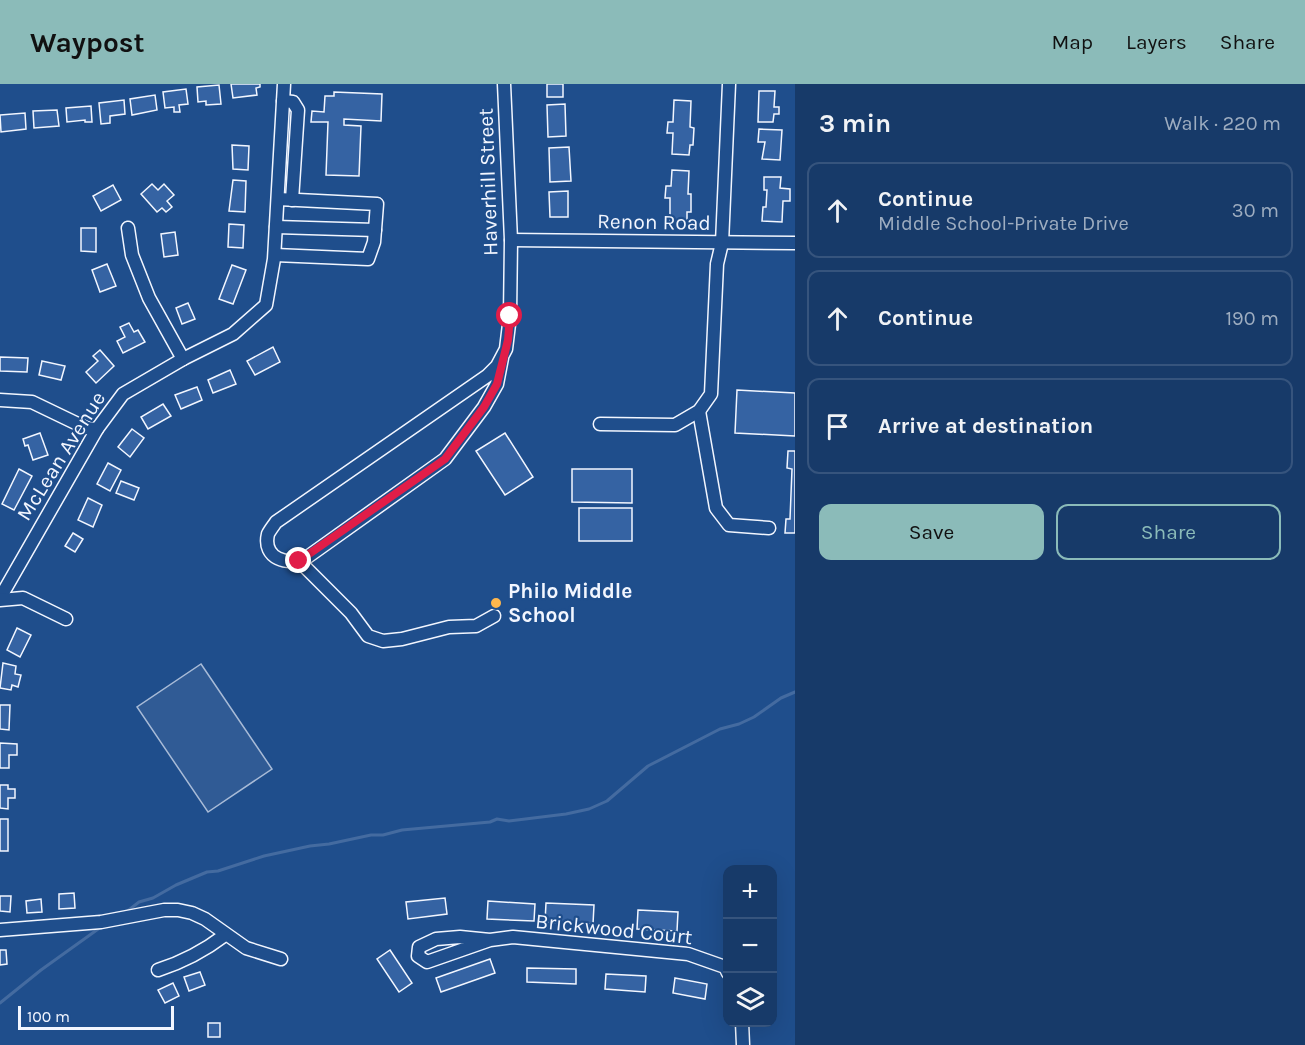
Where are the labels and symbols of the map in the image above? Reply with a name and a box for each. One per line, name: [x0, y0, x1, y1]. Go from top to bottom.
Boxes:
street label: Haverhill Street: [473, 108, 503, 256]
street label: Renon Road: [597, 209, 711, 235]
route start: [496, 302, 522, 328]
street label: McLean Avenue: [12, 387, 110, 525]
route end: [285, 547, 311, 573]
place label: Philo Middle School: [508, 579, 632, 627]
marker: Philo Middle School: [489, 596, 503, 610]
street label: Brickwood Court: [534, 909, 694, 949]
scale bar: [18, 1003, 174, 1030]

